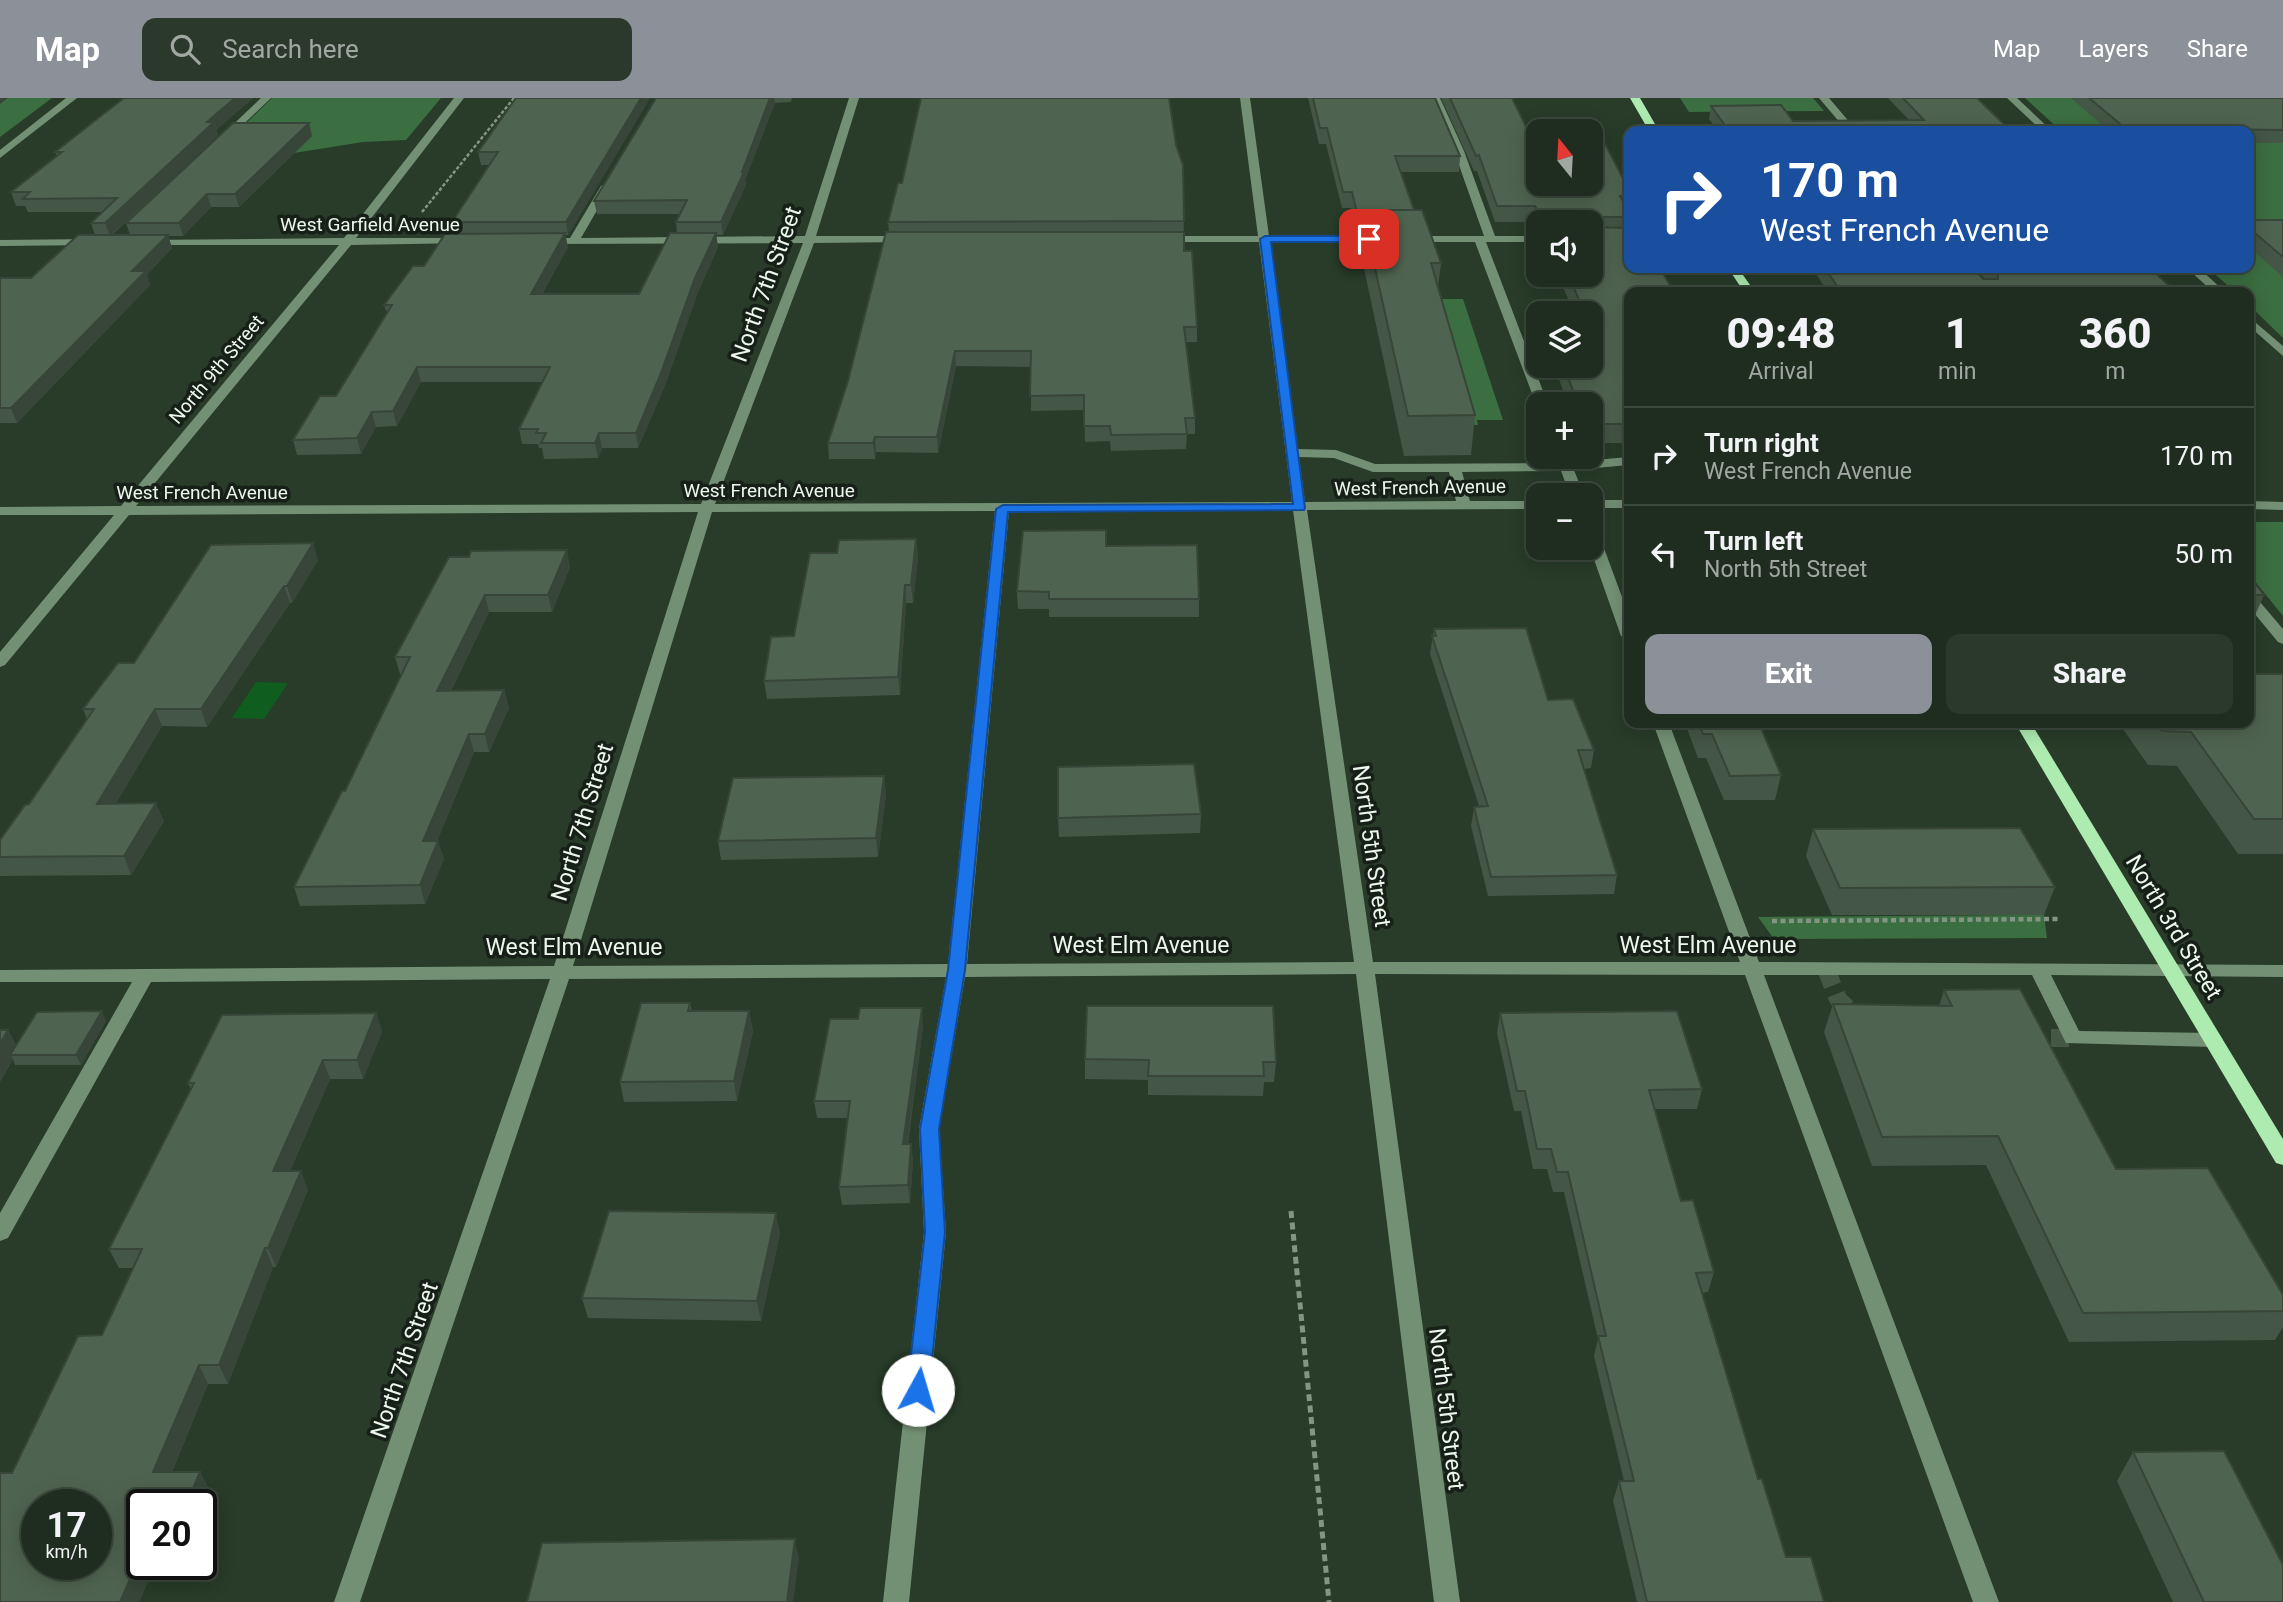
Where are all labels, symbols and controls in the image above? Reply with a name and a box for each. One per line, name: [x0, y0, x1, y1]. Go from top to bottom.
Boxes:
search box: [142, 18, 632, 81]
text: Map: [35, 30, 100, 69]
icon: search: [166, 30, 204, 68]
text: Search here: [222, 34, 359, 64]
text: Map: [1993, 35, 2041, 63]
text: Layers: [2079, 35, 2149, 63]
text: Share: [2187, 35, 2248, 63]
north arrow: [1526, 119, 1603, 196]
map controls: [1526, 119, 1603, 560]
text: 170 m: [1760, 152, 1899, 209]
icon: right: [1645, 154, 1736, 245]
street label: North 7th Street: [726, 203, 807, 366]
pin: [1339, 209, 1399, 269]
button: sound: [1526, 210, 1603, 287]
text: West French Avenue: [1760, 211, 2049, 249]
street label: West Garfield Avenue: [280, 213, 460, 236]
icon: arrive: [1350, 220, 1388, 258]
button: layers: [1526, 301, 1603, 378]
text: 09:48: [1726, 309, 1836, 358]
text: 1: [1945, 309, 1969, 358]
text: 360: [2079, 309, 2152, 358]
street label: North 9th Street: [164, 310, 269, 428]
text: Arrival: [1748, 358, 1814, 385]
text: min: [1938, 358, 1976, 385]
text: m: [2105, 358, 2125, 385]
button: +: [1526, 392, 1603, 469]
text: Turn right: [1704, 428, 1819, 458]
icon: right: [1645, 437, 1683, 475]
text: 170 m: [2160, 441, 2233, 471]
text: West French Avenue: [1704, 458, 1912, 485]
street label: West French Avenue: [1334, 475, 1506, 500]
street label: West French Avenue: [683, 479, 855, 502]
street label: West French Avenue: [116, 481, 288, 504]
button: −: [1526, 483, 1603, 560]
text: Turn left: [1704, 526, 1803, 556]
icon: left: [1645, 535, 1683, 573]
text: 50 m: [2175, 539, 2233, 569]
text: North 5th Street: [1704, 556, 1867, 583]
button: Exit: [1645, 634, 1932, 714]
button: Share: [1946, 634, 2233, 714]
street label: North 7th Street: [546, 740, 619, 904]
street label: North 5th Street: [1347, 763, 1396, 929]
street label: North 3rd Street: [2120, 850, 2227, 1004]
street label: West Elm Avenue: [1052, 932, 1230, 959]
street label: West Elm Avenue: [1619, 932, 1797, 959]
street label: West Elm Avenue: [485, 934, 663, 961]
street label: North 7th Street: [365, 1279, 444, 1442]
street label: North 5th Street: [1423, 1326, 1470, 1492]
position arrow: [881, 1353, 955, 1427]
speed limit sign: 20: [126, 1489, 217, 1580]
text: 17: [46, 1505, 87, 1546]
text: km/h: [45, 1541, 88, 1562]

